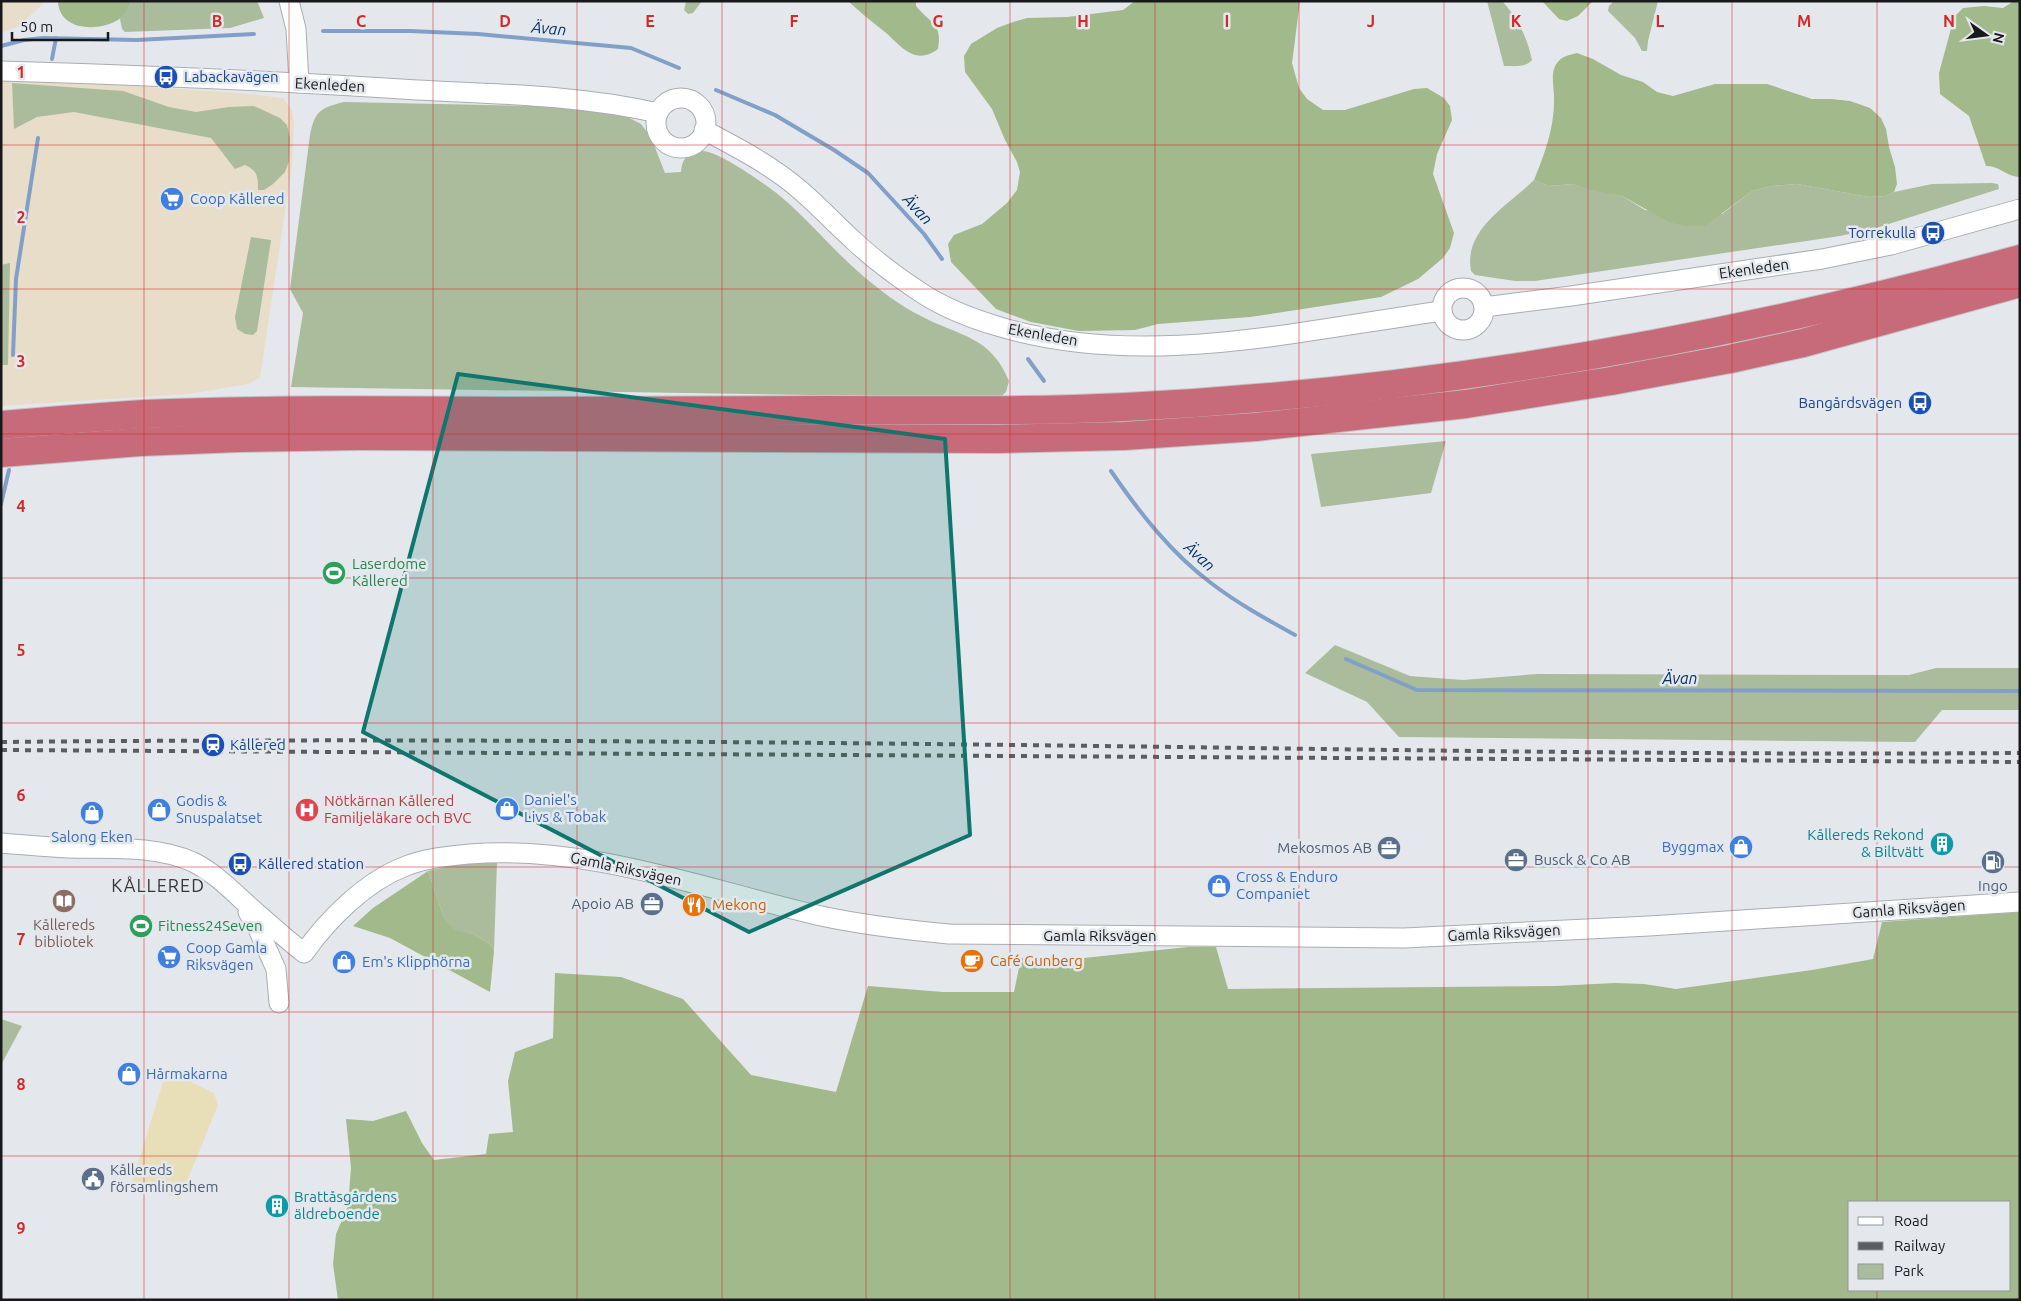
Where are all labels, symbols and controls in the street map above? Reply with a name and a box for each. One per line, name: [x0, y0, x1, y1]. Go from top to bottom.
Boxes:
scale bar: [12, 10, 109, 42]
north arrow: [1961, 10, 2011, 60]
text: B: [212, 12, 222, 30]
text: C: [356, 12, 366, 30]
text: D: [499, 12, 511, 30]
text: E: [645, 12, 655, 30]
text: F: [790, 12, 799, 30]
text: G: [932, 12, 944, 30]
text: H: [1077, 12, 1089, 30]
text: I: [1225, 12, 1229, 30]
text: J: [1367, 12, 1375, 30]
text: K: [1511, 12, 1522, 30]
text: L: [1656, 12, 1665, 30]
text: M: [1797, 12, 1811, 30]
text: N: [1943, 12, 1955, 30]
water label: Ävan: [530, 17, 567, 38]
text: 50 m: [20, 18, 53, 35]
text: N: [1990, 31, 2008, 45]
text: 1: [16, 63, 26, 81]
bus stop icon: Labackavägen: [153, 64, 179, 90]
place label: Labackavägen: [184, 68, 279, 85]
street label: Ekenleden: [294, 74, 366, 95]
supermarket icon: Coop Kållered: [159, 186, 185, 212]
water label: Ävan: [899, 189, 936, 228]
place label: Coop Kållered: [190, 190, 285, 207]
text: 2: [16, 208, 26, 226]
bus stop icon: Torrekulla: [1920, 220, 1946, 246]
place label: Torrekulla: [1848, 224, 1916, 241]
street label: Ekenleden: [1718, 255, 1790, 282]
street label: Ekenleden: [1007, 320, 1079, 349]
text: 3: [16, 352, 26, 370]
bus stop icon: Bangårdsvägen: [1907, 390, 1933, 416]
place label: Bangårdsvägen: [1798, 394, 1902, 411]
text: 4: [16, 497, 26, 515]
water label: Ävan: [1180, 537, 1219, 574]
place label: Laserdome Kållered: [352, 555, 427, 589]
sports icon: Laserdome Kållered: [321, 560, 347, 586]
text: 5: [16, 641, 26, 659]
water label: Ävan: [1662, 669, 1697, 687]
station icon: Kållered: [200, 732, 226, 758]
place label: Kållered: [230, 736, 286, 753]
text: 6: [16, 786, 26, 804]
place label: Daniel's Livs & Tobak: [524, 791, 607, 825]
place label: Godis & Snuspalatset: [176, 792, 262, 826]
place label: Nötkärnan Kållered Familjeläkare och BVC: [324, 792, 471, 826]
shop icon: Daniel's Livs & Tobak: [494, 796, 520, 822]
shop icon: Godis & Snuspalatset: [146, 797, 172, 823]
hospital icon: Nötkärnan Kållered Familjeläkare och BVC: [294, 797, 320, 823]
shop icon: Salong Eken: [79, 800, 105, 826]
place label: Kållereds Rekond & Biltvätt: [1807, 826, 1924, 860]
place label: Salong Eken: [51, 828, 133, 845]
building icon: Kållereds Rekond & Biltvätt: [1929, 831, 1955, 857]
shop icon: Byggmax: [1728, 834, 1754, 860]
office icon: Mekosmos AB: [1376, 835, 1402, 861]
place label: Byggmax: [1662, 838, 1724, 855]
place label: Mekosmos AB: [1277, 839, 1372, 856]
office icon: Busck & Co AB: [1503, 847, 1529, 873]
street label: Gamla Riksvägen: [569, 848, 683, 889]
fuel station icon: Ingo: [1980, 849, 2006, 875]
bus stop icon: Kållered station: [227, 851, 253, 877]
place label: Busck & Co AB: [1534, 851, 1631, 868]
place label: Kållered station: [258, 855, 364, 872]
place label: Cross & Enduro Companiet: [1236, 868, 1338, 902]
shop icon: Cross & Enduro Companiet: [1206, 873, 1232, 899]
district label: KÅLLERED: [111, 875, 205, 895]
place label: Ingo: [1978, 877, 2008, 894]
library icon: Kållereds bibliotek: [51, 888, 77, 914]
office icon: Apoio AB: [639, 891, 665, 917]
restaurant icon: Mekong: [681, 892, 707, 918]
place label: Apoio AB: [572, 895, 634, 912]
place label: Mekong: [712, 896, 767, 913]
street label: Gamla Riksvägen: [1852, 896, 1966, 921]
sports icon: Fitness24Seven: [128, 913, 154, 939]
place label: Kållereds bibliotek: [33, 916, 95, 950]
place label: Fitness24Seven: [158, 917, 263, 934]
street label: Gamla Riksvägen: [1447, 921, 1561, 944]
street label: Gamla Riksvägen: [1043, 927, 1157, 944]
text: 7: [16, 930, 26, 948]
place label: Coop Gamla Riksvägen: [186, 939, 267, 973]
supermarket icon: Coop Gamla Riksvägen: [156, 944, 182, 970]
cafe icon: Café Gunberg: [959, 948, 985, 974]
shop icon: Em's Klipphörna: [331, 949, 357, 975]
place label: Café Gunberg: [990, 952, 1083, 969]
place label: Em's Klipphörna: [362, 953, 470, 970]
shop icon: Hårmakarna: [116, 1061, 142, 1087]
place label: Hårmakarna: [146, 1065, 228, 1082]
text: 8: [16, 1075, 26, 1093]
place label: Kållereds församlingshem: [110, 1161, 218, 1195]
public building icon: Kållereds församlingshem: [80, 1166, 106, 1192]
place label: Brattåsgårdens äldreboende: [294, 1188, 397, 1222]
building icon: Brattåsgårdens äldreboende: [264, 1193, 290, 1219]
legend: [1848, 1201, 2011, 1291]
text: Road: [1894, 1212, 1929, 1229]
text: 9: [16, 1219, 26, 1237]
text: Railway: [1894, 1237, 1945, 1254]
text: Park: [1894, 1262, 1924, 1279]

